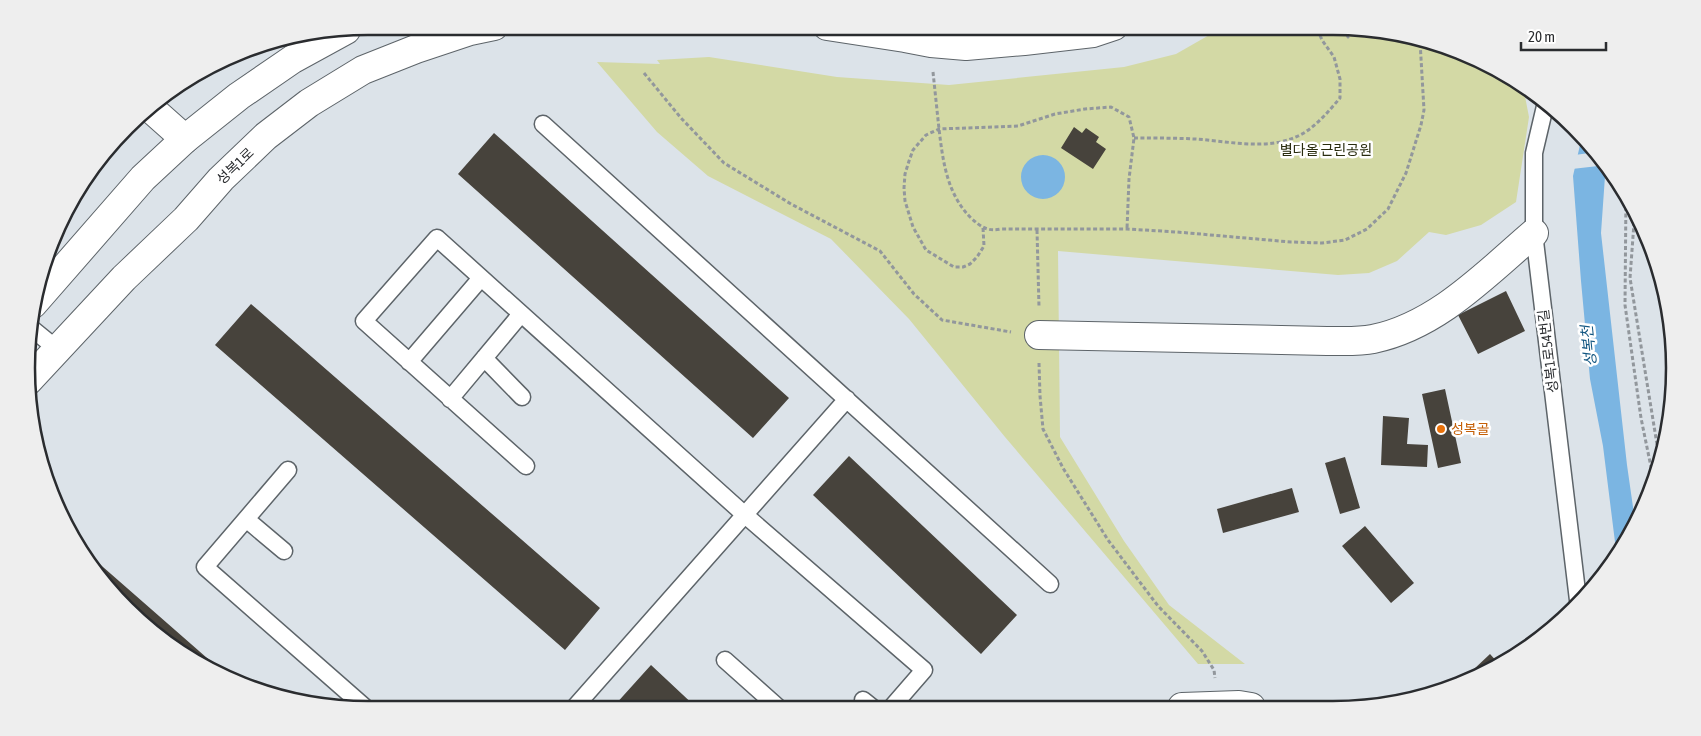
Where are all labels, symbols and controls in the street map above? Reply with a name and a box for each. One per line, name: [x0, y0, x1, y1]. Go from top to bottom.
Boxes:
scale bar: [1521, 20, 1606, 52]
text: 20 m: [1528, 28, 1555, 45]
park label: 별다올 근린공원: [1280, 142, 1372, 158]
street label: 성복1로: [213, 144, 257, 187]
street label: 성복1로54번길: [1535, 308, 1561, 394]
water label: 성복천: [1578, 322, 1599, 368]
place label: 성복골: [1451, 421, 1490, 437]
marker: 성복골: [1435, 423, 1447, 435]

